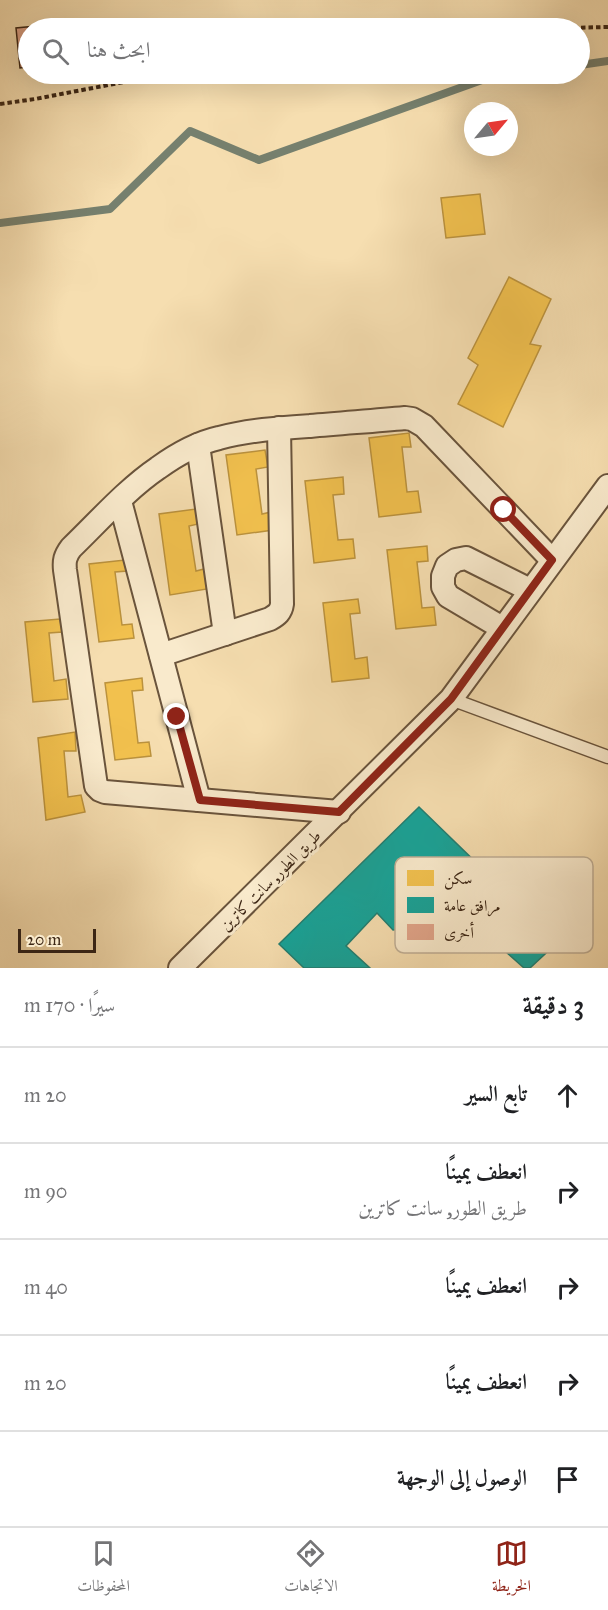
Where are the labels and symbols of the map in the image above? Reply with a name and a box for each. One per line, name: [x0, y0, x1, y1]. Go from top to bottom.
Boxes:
north arrow: [464, 102, 518, 156]
route start: [490, 496, 516, 522]
route end: [163, 703, 189, 729]
street label: طريق الطور, سانت كاترين: [216, 826, 326, 936]
legend: [395, 857, 593, 953]
text: سكن: [444, 869, 472, 890]
text: مرافق عامة: [444, 896, 501, 917]
text: أخرى: [444, 921, 474, 943]
scale bar: [18, 926, 96, 953]

